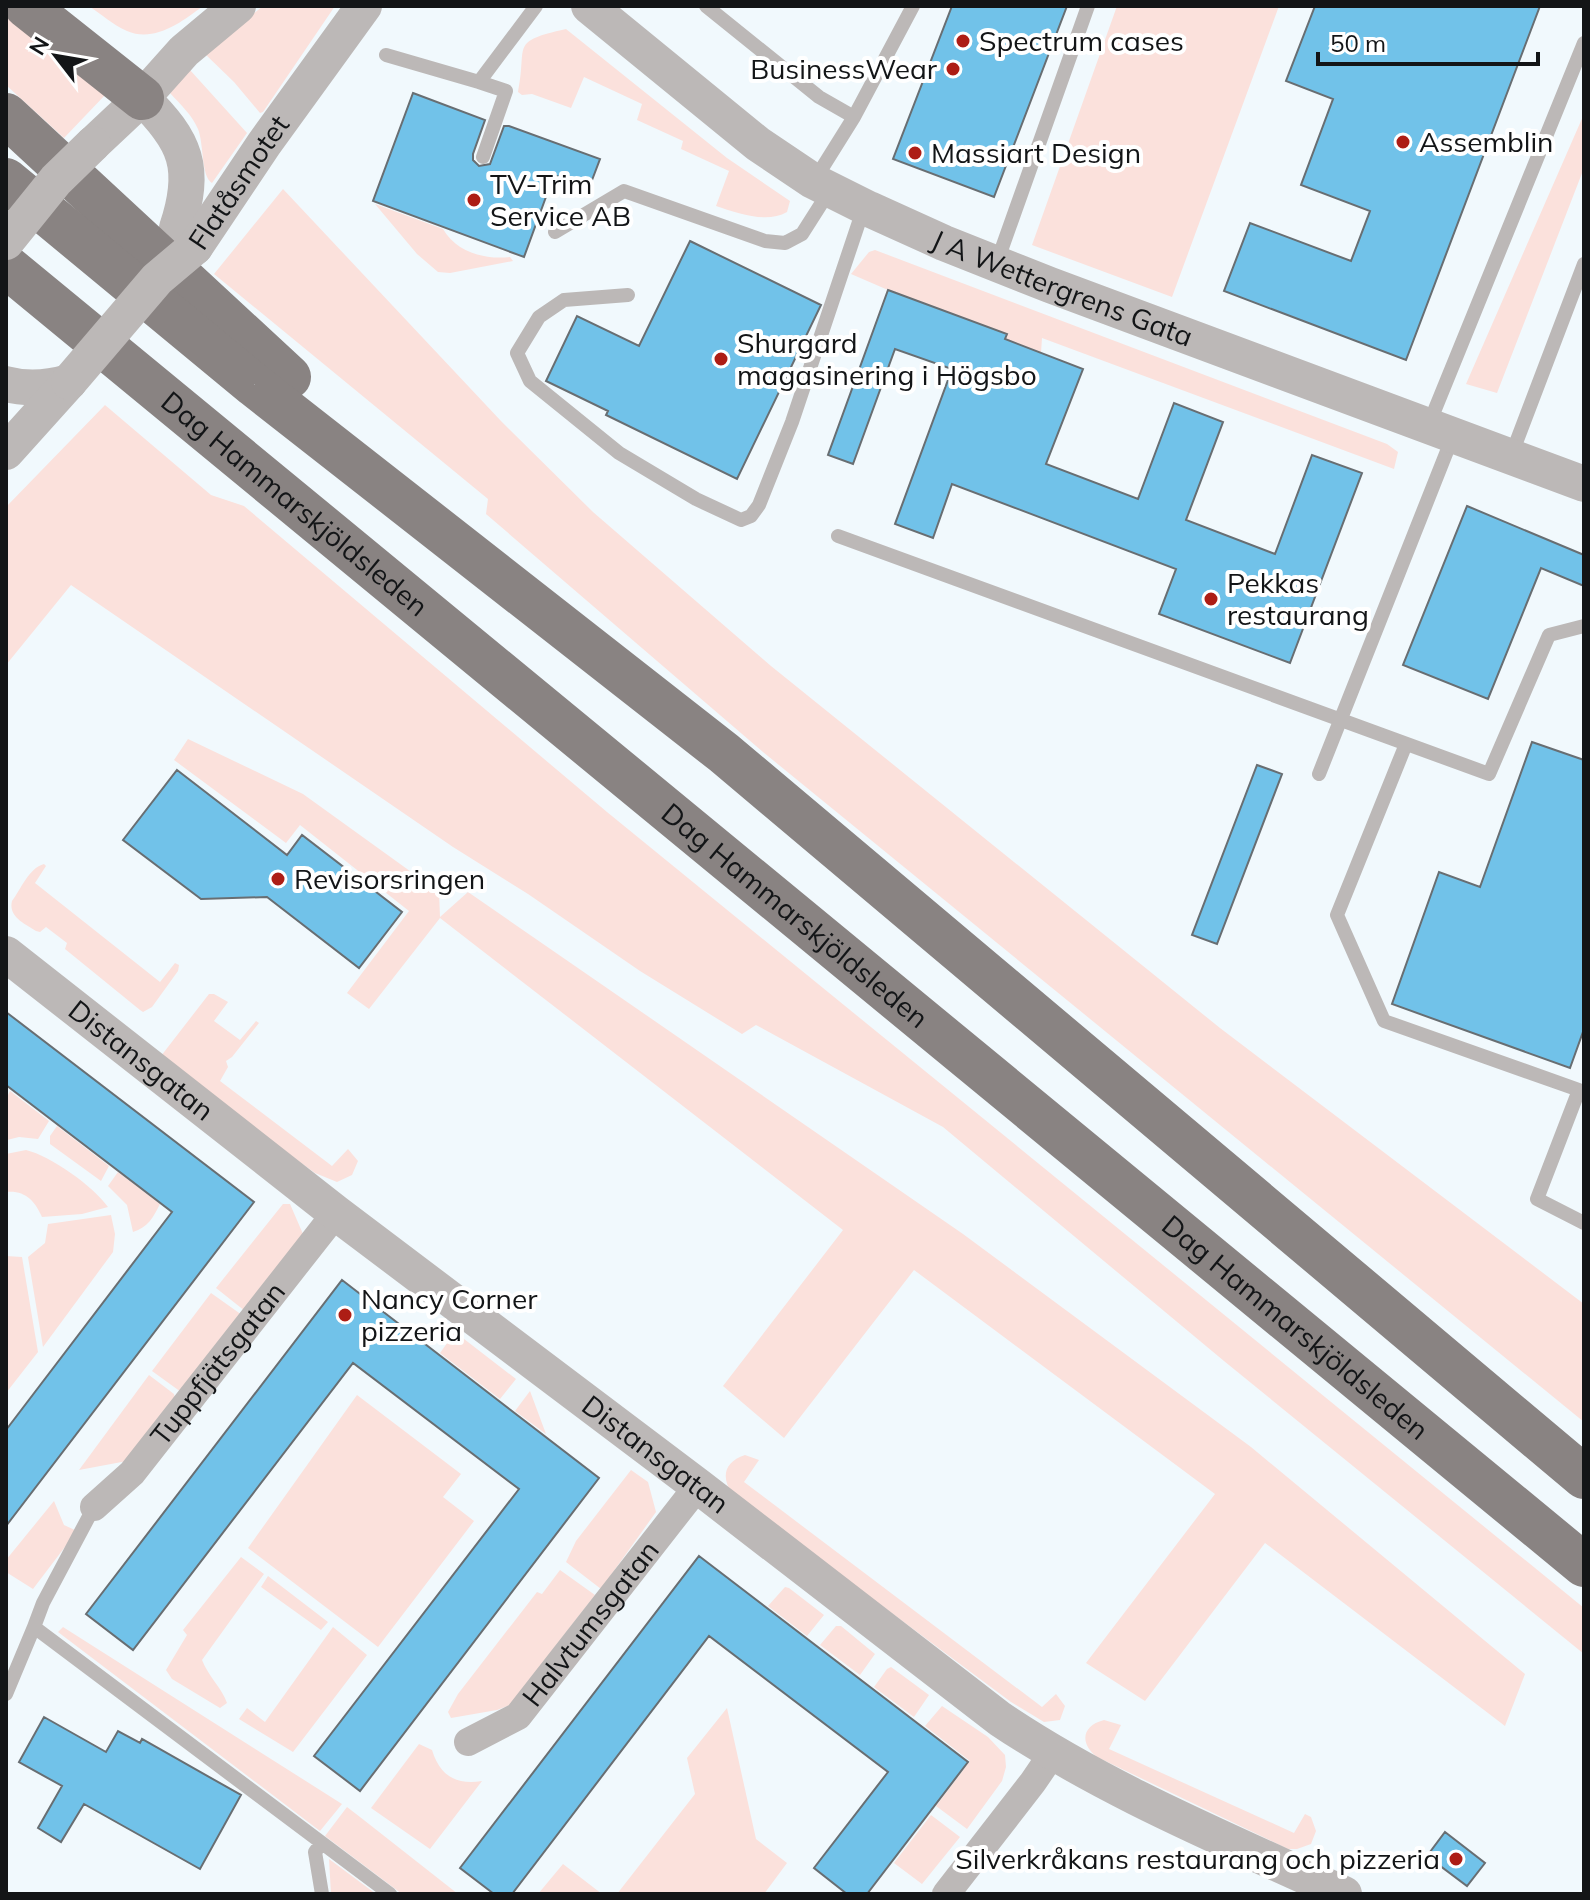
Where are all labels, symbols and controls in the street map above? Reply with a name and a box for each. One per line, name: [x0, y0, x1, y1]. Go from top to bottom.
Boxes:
north arrow: [16, 16, 96, 96]
scale bar: [1318, 16, 1538, 66]
place label: Spectrum cases: [979, 23, 1184, 58]
text: 50 m: [1330, 28, 1386, 58]
text: N: [23, 31, 55, 60]
marker: Spectrum cases: [954, 32, 972, 50]
place label: BusinessWear: [750, 51, 938, 86]
marker: BusinessWear: [944, 60, 962, 78]
street label: Flatåsmotet: [180, 108, 296, 256]
place label: Assemblin: [1419, 124, 1554, 159]
marker: Assemblin: [1394, 133, 1412, 151]
place label: Massiart Design: [931, 135, 1141, 170]
marker: Massiart Design: [906, 144, 924, 162]
place label: TV-Trim Service AB: [490, 166, 631, 233]
marker: TV-Trim Service AB: [465, 191, 483, 209]
street label: J A Wettergrens Gata: [926, 222, 1198, 354]
place label: Shurgard magasinering i Högsbo: [737, 325, 1037, 392]
marker: Shurgard magasinering i Högsbo: [712, 350, 730, 368]
street label: Dag Hammarskjöldsleden: [155, 383, 435, 623]
place label: Pekkas restaurang: [1227, 565, 1369, 632]
marker: Pekkas restaurang: [1202, 590, 1220, 608]
street label: Dag Hammarskjöldsleden: [655, 795, 936, 1035]
place label: Revisorsringen: [294, 861, 485, 896]
marker: Revisorsringen: [269, 870, 287, 888]
street label: Distansgatan: [62, 992, 221, 1128]
street label: Dag Hammarskjöldsleden: [1155, 1207, 1436, 1447]
street label: Tuppfjätsgatan: [143, 1275, 292, 1452]
place label: Nancy Corner pizzeria: [361, 1281, 538, 1348]
marker: Nancy Corner pizzeria: [336, 1306, 354, 1324]
street label: Distansgatan: [576, 1387, 736, 1521]
street label: Halvtumsgatan: [514, 1533, 666, 1713]
place label: Silverkråkans restaurang och pizzeria: [955, 1841, 1440, 1876]
marker: Silverkråkans restaurang och pizzeria: [1447, 1850, 1465, 1868]

